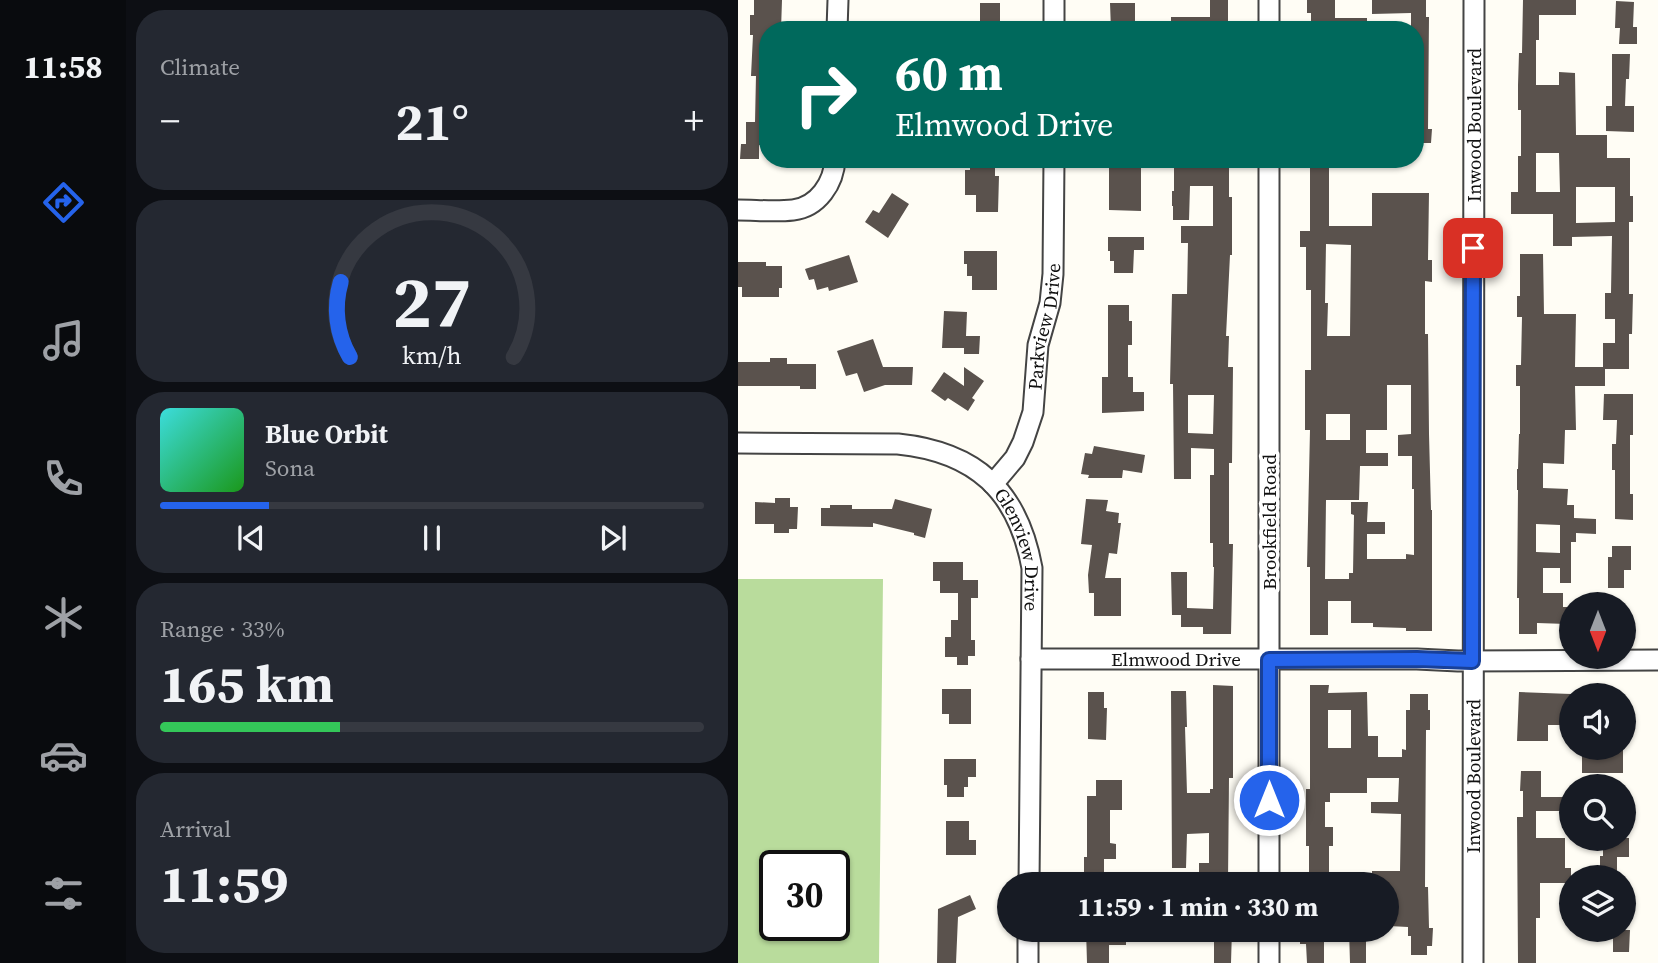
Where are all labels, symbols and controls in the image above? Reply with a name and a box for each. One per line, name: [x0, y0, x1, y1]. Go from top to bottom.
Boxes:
text: 60 m: [895, 39, 1003, 106]
text: 11:58: [24, 45, 102, 89]
street label: Inwood Boulevard: [1461, 48, 1487, 202]
icon: right: [780, 49, 871, 140]
text: Climate: [160, 51, 240, 83]
text: 21°: [395, 86, 469, 157]
text: −: [160, 95, 180, 147]
text: +: [684, 95, 704, 147]
text: Elmwood Drive: [895, 103, 1113, 147]
icon: directions: [39, 178, 88, 227]
pin: [1443, 218, 1503, 278]
icon: arrive: [1454, 229, 1492, 267]
text: 27: [393, 253, 471, 352]
street label: Parkview Drive: [1022, 263, 1066, 391]
icon: music: [39, 316, 88, 365]
text: km/h: [402, 338, 462, 372]
text: Blue Orbit: [265, 416, 388, 452]
text: Sona: [265, 452, 315, 484]
icon: phone: [39, 454, 88, 503]
street label: Brookfield Road: [1256, 454, 1282, 590]
street label: Glenview Drive: [988, 482, 1045, 611]
icon: previous: [232, 519, 270, 557]
icon: pause: [413, 519, 451, 557]
icon: next: [594, 519, 632, 557]
north arrow: [1559, 592, 1636, 668]
map controls: [1559, 592, 1636, 942]
icon: climate: [39, 593, 88, 642]
text: Range · 33%: [160, 613, 285, 645]
street label: Elmwood Drive: [1111, 646, 1241, 672]
text: 165 km: [160, 648, 334, 719]
button: sound: [1559, 683, 1636, 760]
street label: Inwood Boulevard: [1460, 699, 1486, 853]
icon: car: [39, 731, 88, 780]
position arrow: [1232, 763, 1306, 837]
button: search: [1559, 774, 1636, 851]
text: Arrival: [160, 813, 231, 845]
text: 11:59: [160, 848, 288, 919]
speed limit sign: 30: [759, 850, 850, 941]
button: layers: [1559, 865, 1636, 942]
icon: filters: [39, 869, 88, 918]
text: 11:59 · 1 min · 330 m: [1078, 889, 1318, 925]

